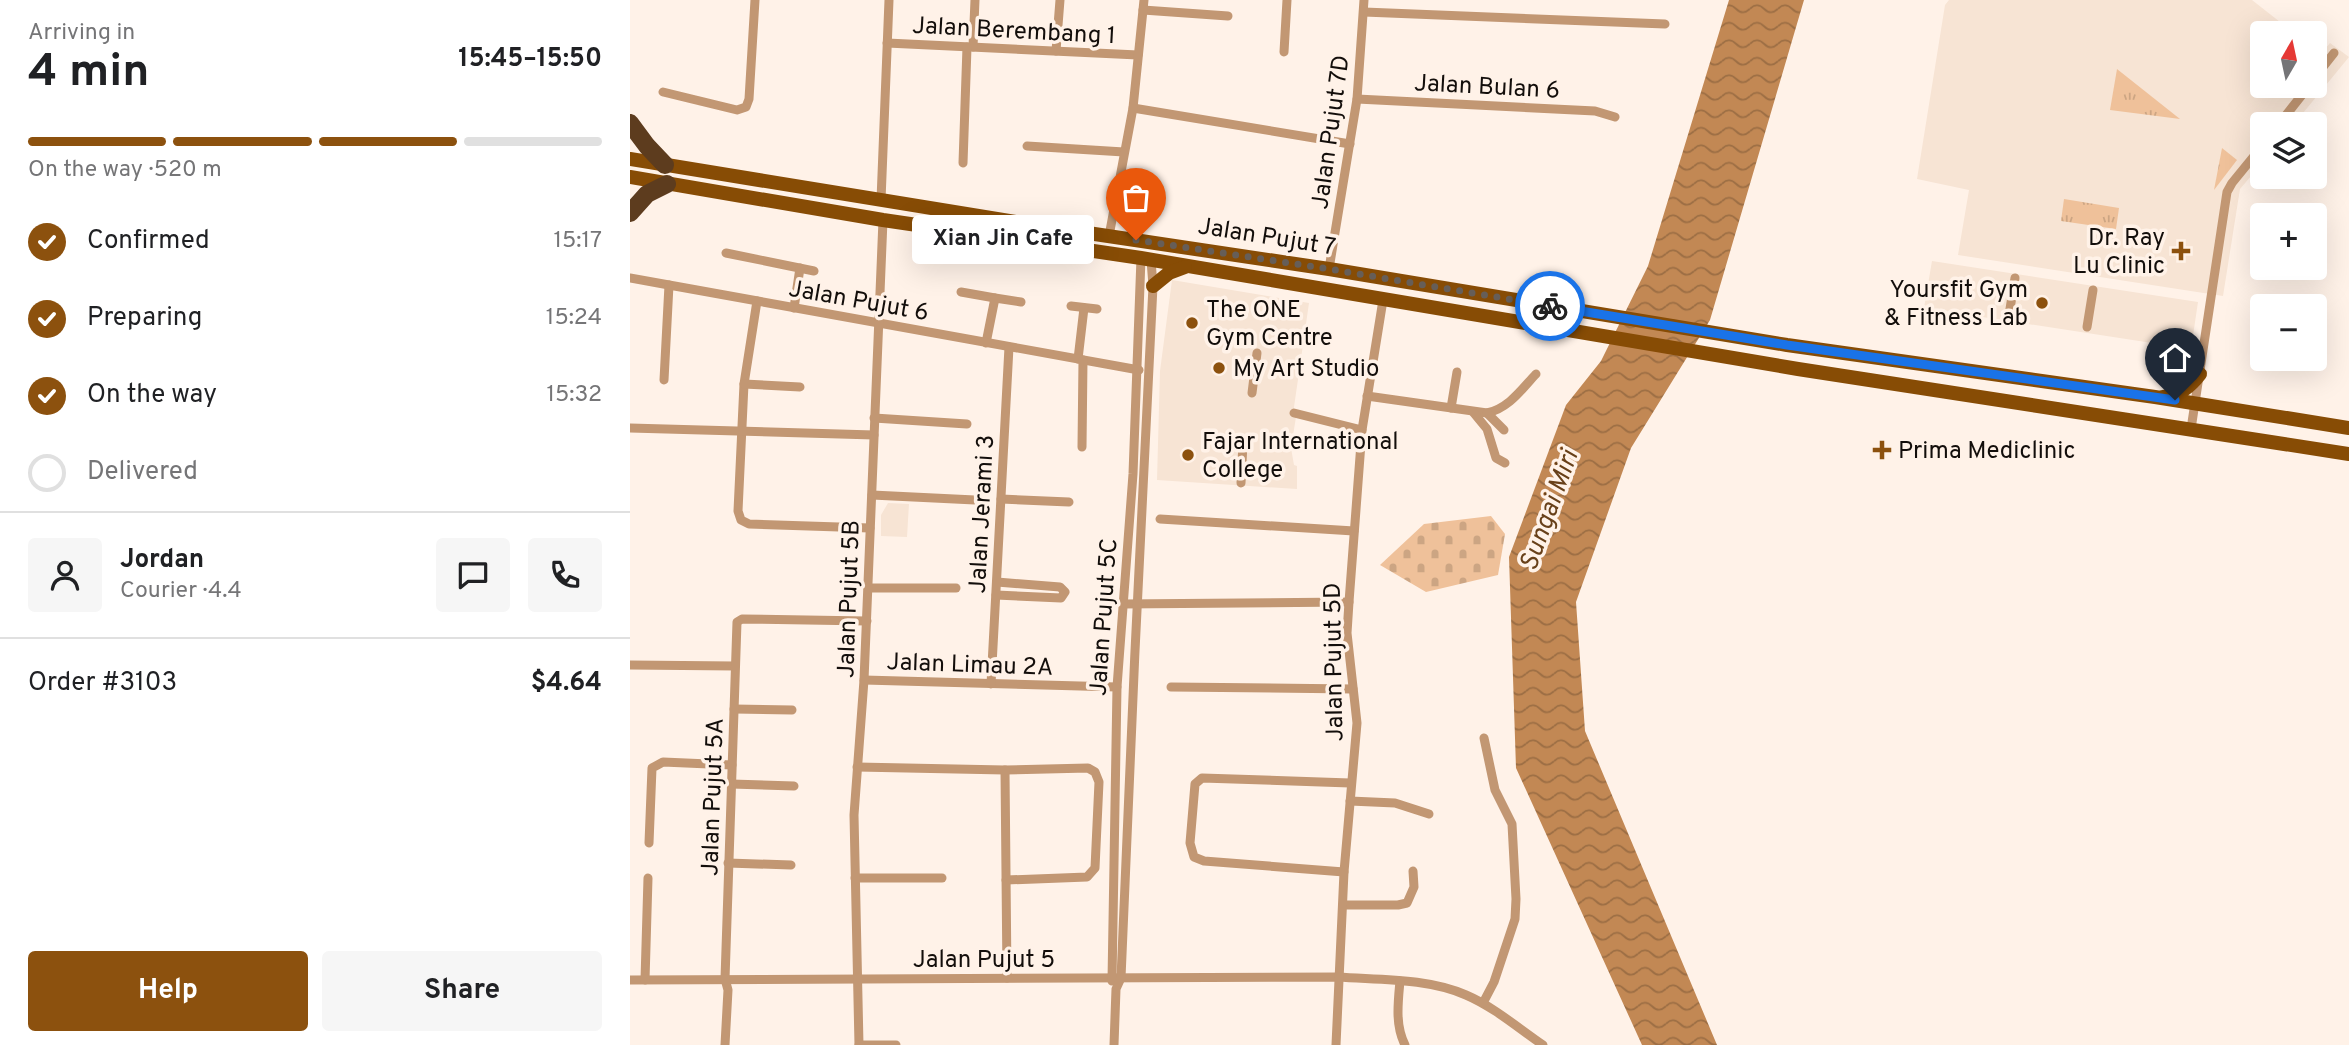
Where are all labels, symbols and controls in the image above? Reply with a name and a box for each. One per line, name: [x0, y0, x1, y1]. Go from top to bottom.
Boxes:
street label: Jalan Berembang 1: [911, 12, 1117, 52]
text: Arriving in: [28, 19, 135, 48]
north arrow: [2250, 21, 2328, 98]
map controls: [2250, 21, 2327, 371]
text: 15:45–15:50: [458, 43, 602, 76]
text: 4 min: [28, 44, 150, 103]
street label: Jalan Pujut 7D: [1306, 53, 1358, 211]
street label: Jalan Bulan 6: [1413, 69, 1561, 107]
button: layers: [2250, 112, 2327, 189]
text: On the way · 520 m: [28, 156, 222, 185]
pin: [1106, 168, 1166, 240]
icon: bag: [1117, 179, 1155, 217]
button: +: [2250, 203, 2327, 280]
street label: Jalan Pujut 7: [1196, 212, 1338, 264]
callout: Xian Jin Cafe: [912, 216, 1094, 264]
icon: check: [28, 223, 66, 261]
place label: Dr. Ray Lu Clinic: [2073, 224, 2165, 282]
text: Confirmed: [87, 225, 210, 258]
text: Xian Jin Cafe: [933, 225, 1073, 254]
text: 15:17: [553, 227, 602, 256]
marker: Dr. Ray Lu Clinic: [2171, 241, 2191, 261]
courier: [1515, 271, 1585, 341]
street label: Jalan Pujut 6: [786, 275, 931, 329]
place label: Yoursfit Gym & Fitness Lab: [1884, 276, 2028, 334]
icon: bike: [1531, 287, 1569, 325]
button: −: [2250, 294, 2327, 371]
marker: Yoursfit Gym & Fitness Lab: [2034, 295, 2050, 311]
place label: The ONE Gym Centre: [1206, 296, 1333, 354]
icon: check: [28, 300, 66, 338]
text: Preparing: [87, 302, 202, 335]
text: 15:24: [546, 304, 602, 333]
marker: The ONE Gym Centre: [1184, 315, 1200, 331]
pin: [2145, 328, 2205, 400]
icon: home: [2156, 339, 2194, 377]
place label: My Art Studio: [1233, 355, 1379, 385]
marker: My Art Studio: [1211, 360, 1227, 376]
icon: check: [28, 377, 66, 415]
text: On the way: [87, 379, 217, 412]
text: 15:32: [547, 381, 602, 410]
place label: Fajar International College: [1202, 428, 1398, 486]
street label: Jalan Jerami 3: [964, 434, 1002, 594]
place label: Prima Mediclinic: [1898, 437, 2075, 467]
marker: Prima Mediclinic: [1872, 440, 1892, 460]
water label: Sungai Miri: [1513, 445, 1588, 576]
marker: Fajar International College: [1180, 447, 1196, 463]
text: Delivered: [87, 456, 198, 489]
street label: Jalan Pujut 5B: [832, 520, 868, 679]
street label: Jalan Pujut 5C: [1085, 537, 1125, 697]
button: person: [28, 538, 102, 612]
button: chat: [436, 538, 510, 612]
button: phone: [528, 538, 602, 612]
text: Jordan: [120, 544, 204, 577]
text: Courier · 4.4: [120, 577, 242, 606]
street label: Jalan Pujut 5D: [1319, 582, 1351, 742]
street label: Jalan Limau 2A: [886, 648, 1054, 684]
text: Order #3103: [28, 667, 177, 700]
text: $4.64: [531, 667, 602, 700]
street label: Jalan Pujut 5A: [696, 717, 732, 877]
street label: Jalan Pujut 5: [913, 946, 1055, 976]
button: Help: [28, 951, 308, 1031]
button: Share: [322, 951, 602, 1031]

